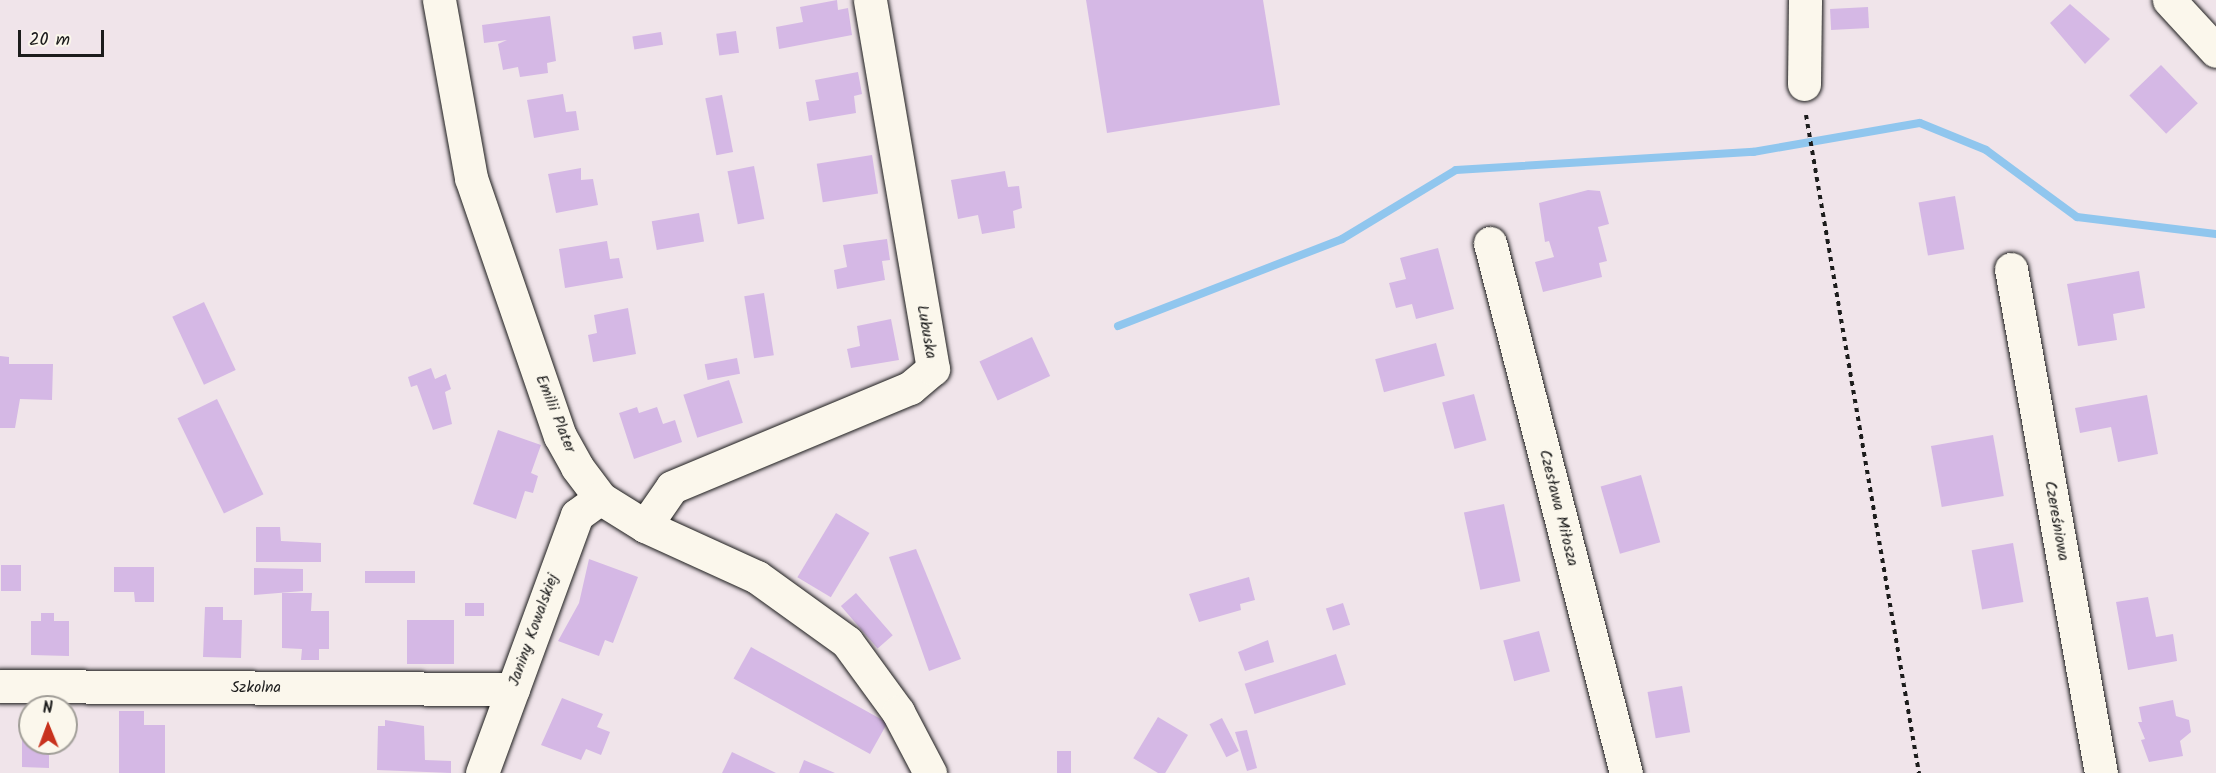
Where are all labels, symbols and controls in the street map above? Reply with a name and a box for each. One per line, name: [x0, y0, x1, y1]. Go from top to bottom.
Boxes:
scale bar: [21, 18, 106, 56]
text: 20 m: [29, 26, 70, 55]
street label: Lubuska: [912, 304, 940, 360]
street label: Emilii Plater: [531, 372, 579, 456]
street label: Czesława Miłosza: [1534, 448, 1582, 568]
street label: Czereśniowa: [2040, 479, 2072, 563]
street label: Janiny Kowalskiej: [505, 571, 563, 689]
street label: Szkolna: [231, 678, 281, 698]
north arrow: [18, 695, 78, 755]
text: N: [42, 696, 53, 721]

